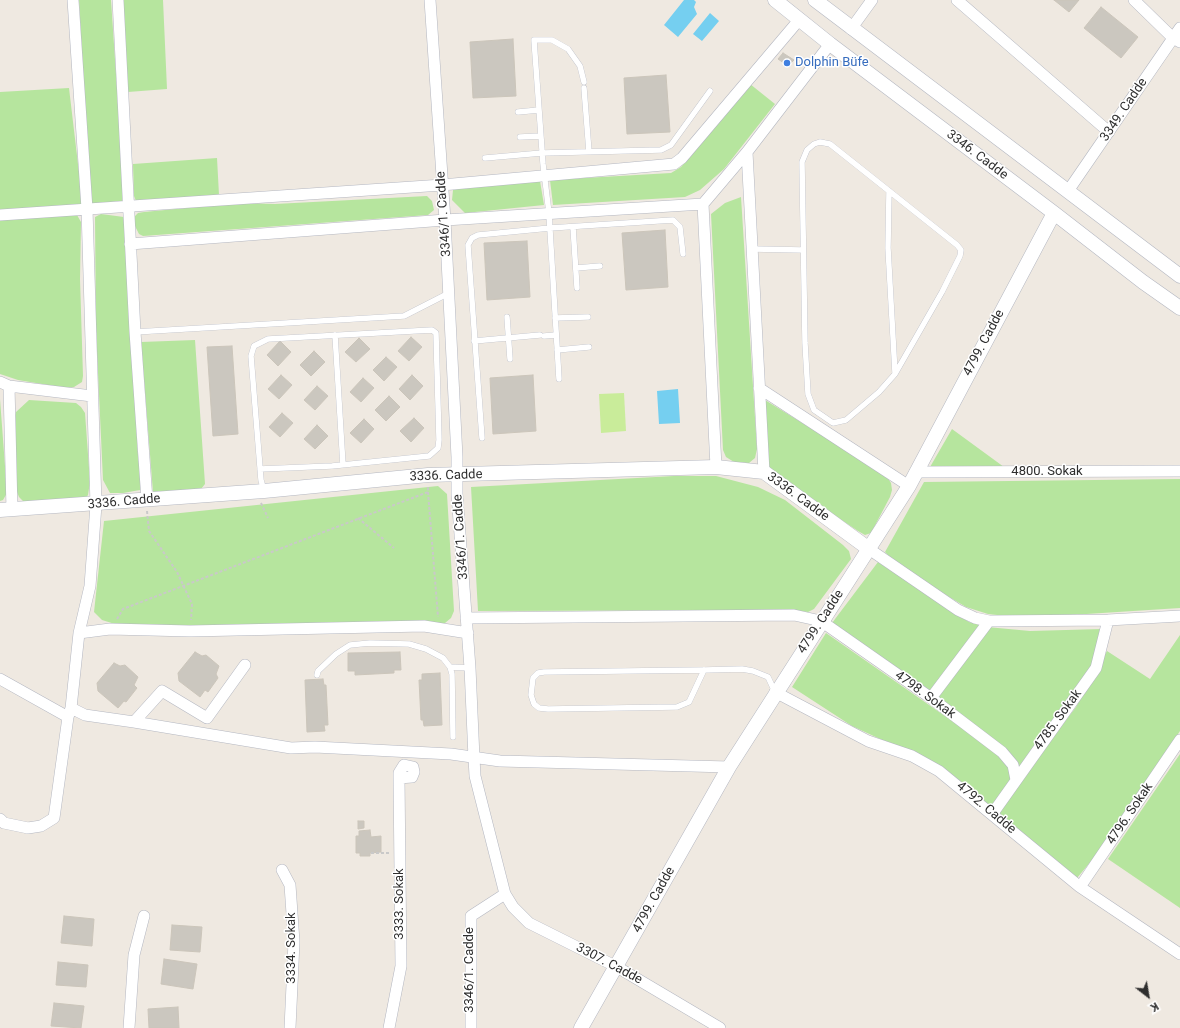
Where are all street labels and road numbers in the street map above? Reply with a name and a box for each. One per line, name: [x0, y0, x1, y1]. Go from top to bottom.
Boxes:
street label: 3349. Cadde: [1097, 75, 1151, 145]
street label: 3346. Cadde: [943, 127, 1011, 183]
street label: 3346/1. Cadde: [433, 171, 455, 257]
street label: 4799. Cadde: [960, 307, 1008, 379]
street label: 4800. Sokak: [1011, 464, 1083, 480]
street label: 3336. Cadde: [409, 467, 483, 485]
street label: 3336. Cadde: [764, 469, 832, 525]
street label: 3336. Cadde: [87, 491, 161, 513]
street label: 3346/1. Cadde: [450, 494, 472, 580]
street label: 4799. Cadde: [795, 587, 847, 657]
street label: 4798. Sokak: [892, 668, 958, 722]
street label: 4785. Sokak: [1031, 687, 1085, 753]
street label: 4792. Cadde: [953, 779, 1019, 837]
street label: 4796. Sokak: [1104, 780, 1156, 848]
street label: 4799. Cadde: [629, 864, 679, 936]
street label: 3333. Sokak: [392, 868, 408, 940]
street label: 3334. Sokak: [284, 912, 300, 984]
street label: 3346/1. Cadde: [462, 927, 478, 1013]
street label: 3307. Cadde: [573, 940, 645, 988]

